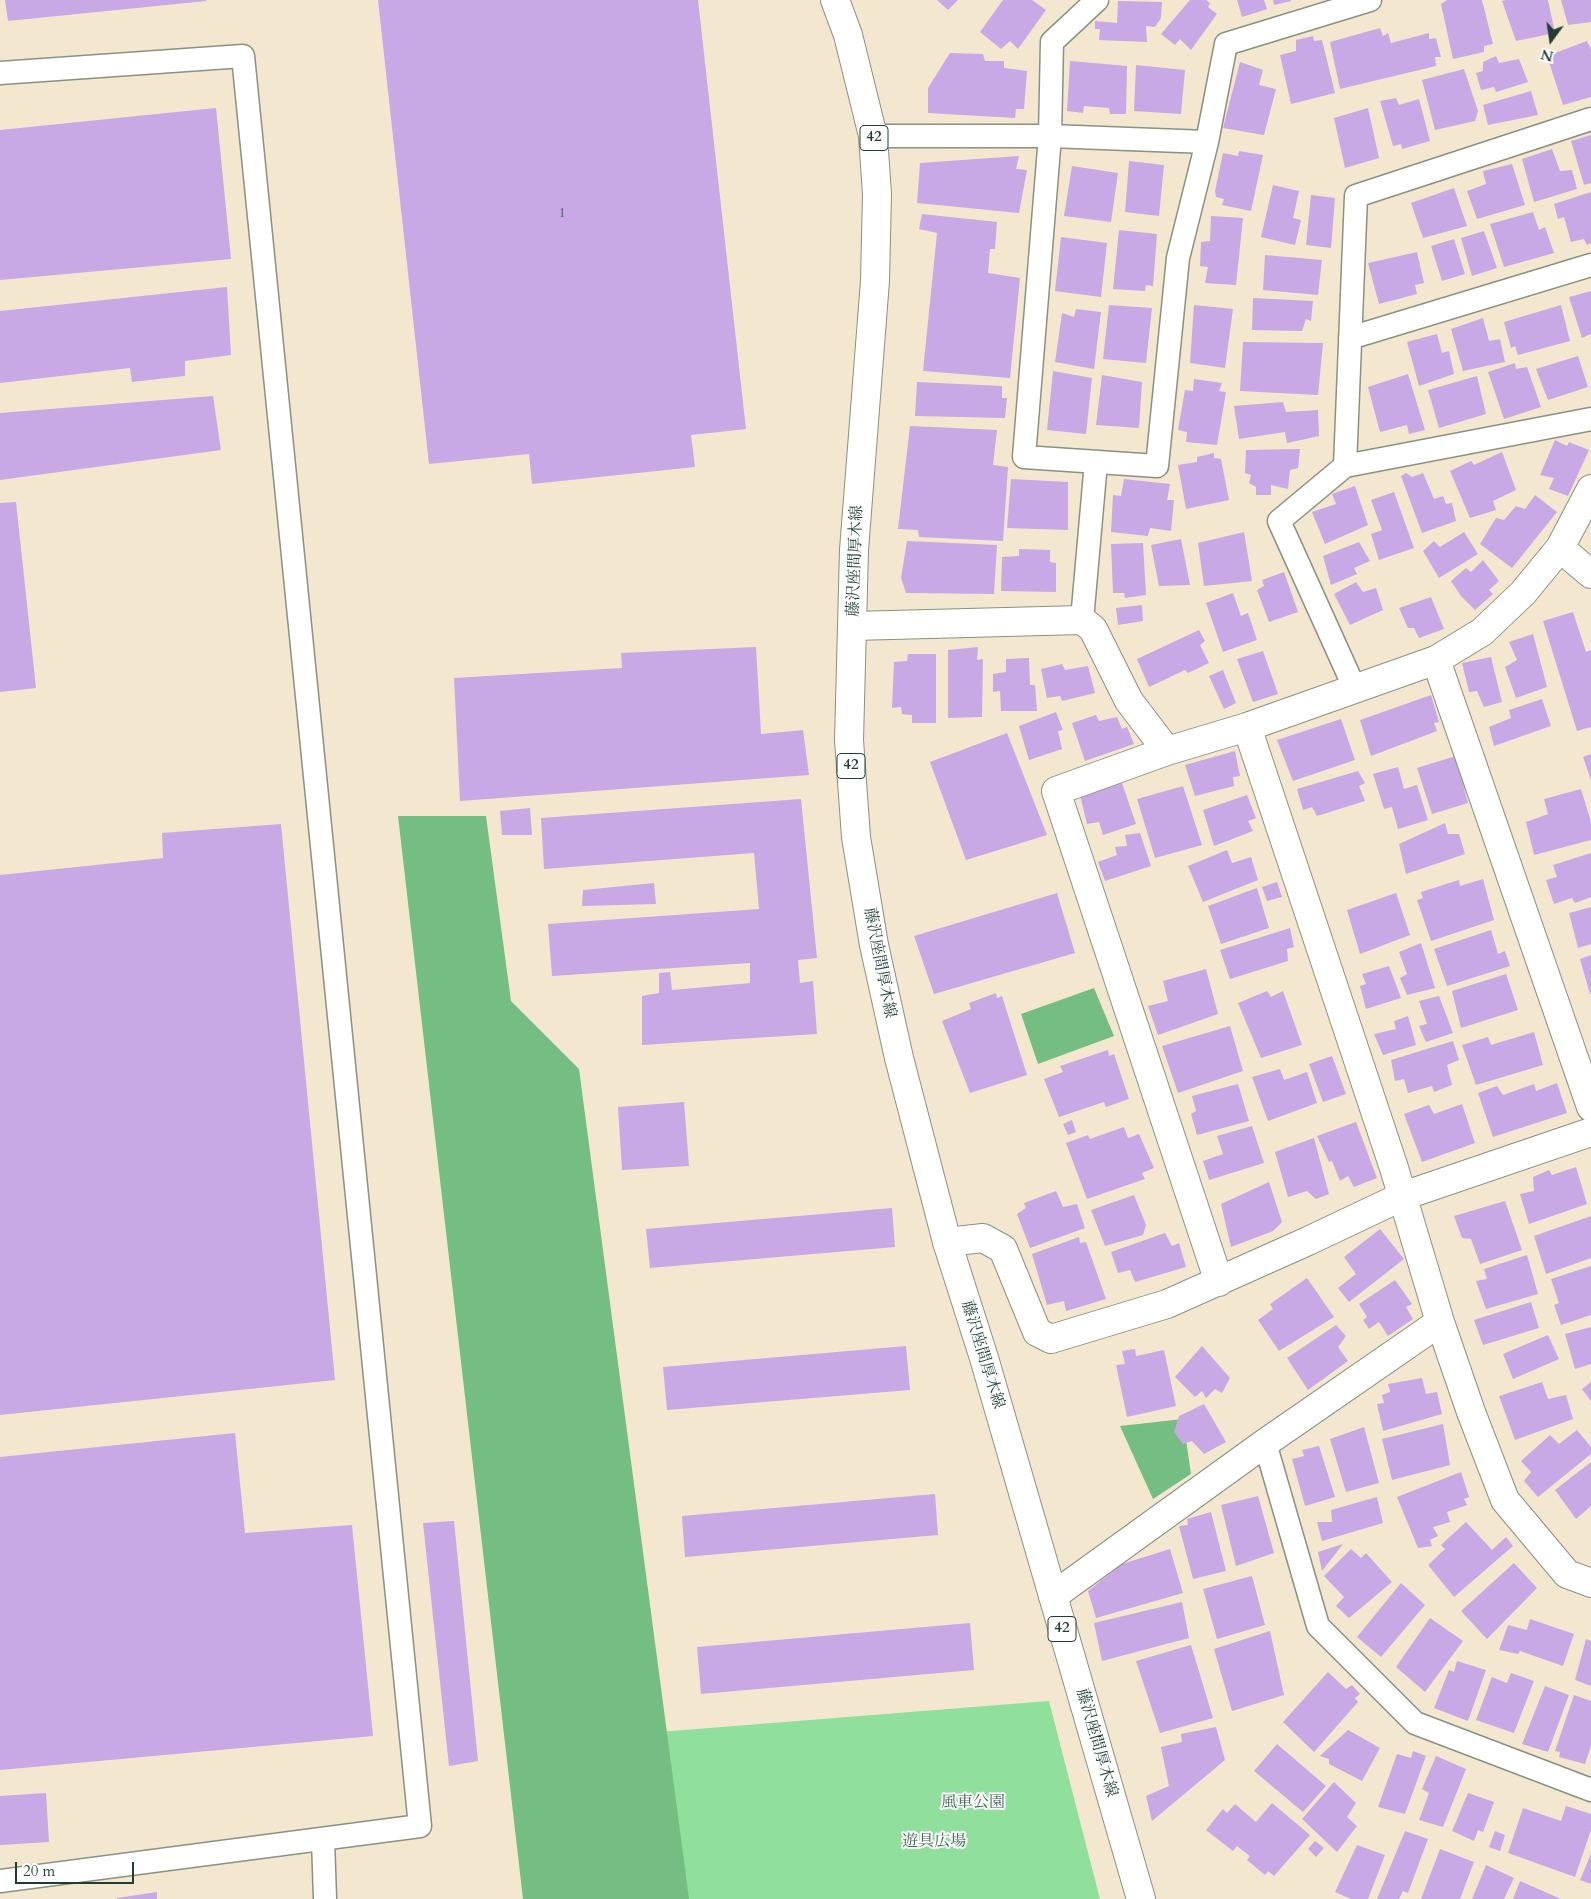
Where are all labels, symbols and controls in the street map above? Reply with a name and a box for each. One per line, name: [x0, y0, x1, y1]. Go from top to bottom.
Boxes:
north arrow: [1526, 15, 1576, 65]
text: N: [1539, 44, 1555, 66]
road number: 42: [860, 126, 888, 150]
house number: 1: [558, 206, 566, 222]
street label: 藤沢座間厚木線: [844, 505, 868, 617]
road number: 42: [837, 754, 865, 778]
street label: 藤沢座間厚木線: [859, 906, 899, 1020]
street label: 藤沢座間厚木線: [956, 1299, 1008, 1411]
road number: 42: [1048, 1616, 1076, 1642]
street label: 藤沢座間厚木線: [1071, 1687, 1121, 1799]
park label: 風車公園: [941, 1793, 1005, 1813]
park label: 遊具広場: [902, 1832, 966, 1852]
scale bar: [18, 1852, 136, 1884]
text: 20 m: [23, 1861, 55, 1881]

